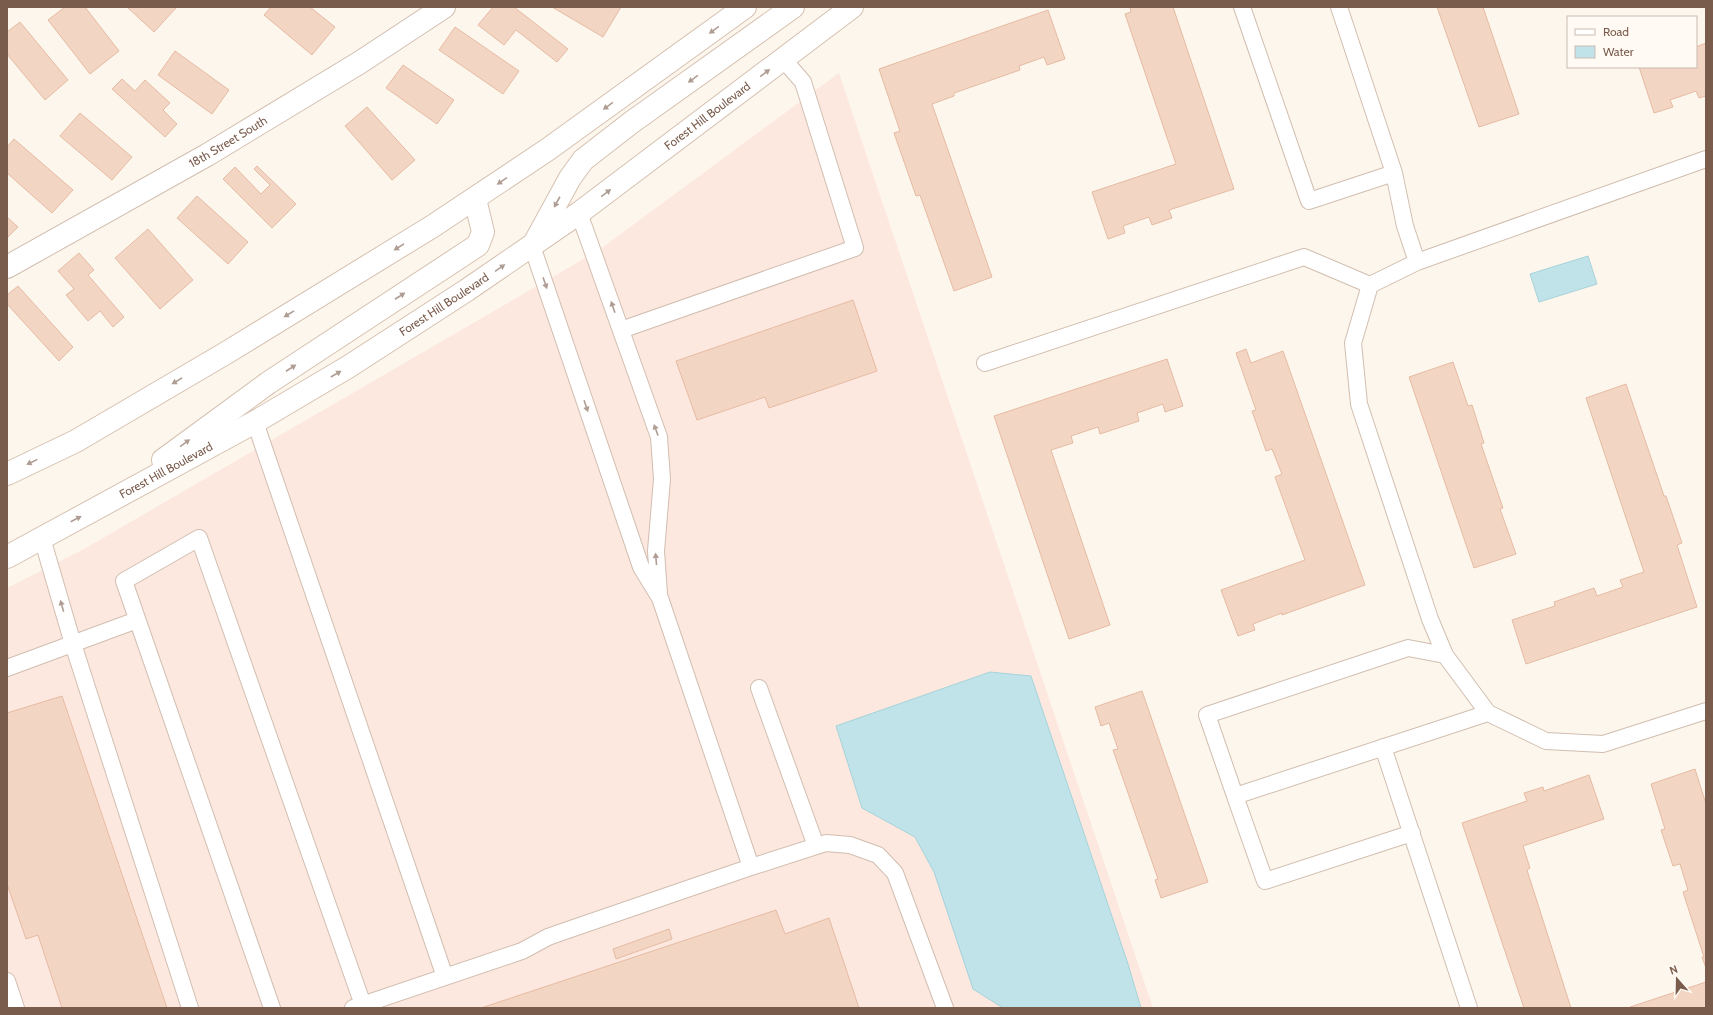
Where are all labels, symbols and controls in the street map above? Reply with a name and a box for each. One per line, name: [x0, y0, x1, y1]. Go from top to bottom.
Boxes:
legend: [1567, 16, 1697, 68]
text: Road: [1603, 24, 1629, 39]
one-way arrow: [708, 26, 719, 34]
text: Water: [1603, 44, 1634, 59]
one-way arrow: [760, 68, 771, 77]
one-way arrow: [688, 74, 698, 82]
street label: Forest Hill Boulevard: [661, 78, 753, 153]
one-way arrow: [603, 102, 614, 110]
street label: 18th Street South: [186, 112, 270, 171]
one-way arrow: [497, 177, 507, 185]
one-way arrow: [600, 189, 611, 197]
one-way arrow: [554, 196, 561, 208]
one-way arrow: [393, 243, 405, 250]
one-way arrow: [494, 264, 505, 272]
street label: Forest Hill Boulevard: [396, 269, 491, 339]
one-way arrow: [542, 278, 548, 290]
one-way arrow: [394, 292, 405, 300]
one-way arrow: [609, 301, 615, 313]
one-way arrow: [283, 311, 295, 318]
one-way arrow: [285, 364, 297, 371]
one-way arrow: [331, 370, 341, 378]
one-way arrow: [171, 378, 183, 385]
one-way arrow: [584, 401, 590, 413]
one-way arrow: [653, 423, 659, 435]
street label: Forest Hill Boulevard: [116, 439, 215, 501]
one-way arrow: [180, 439, 190, 447]
one-way arrow: [26, 459, 37, 465]
one-way arrow: [70, 516, 82, 523]
one-way arrow: [653, 553, 660, 565]
one-way arrow: [59, 600, 65, 612]
north arrow: [1657, 959, 1697, 999]
text: N: [1668, 962, 1680, 978]

